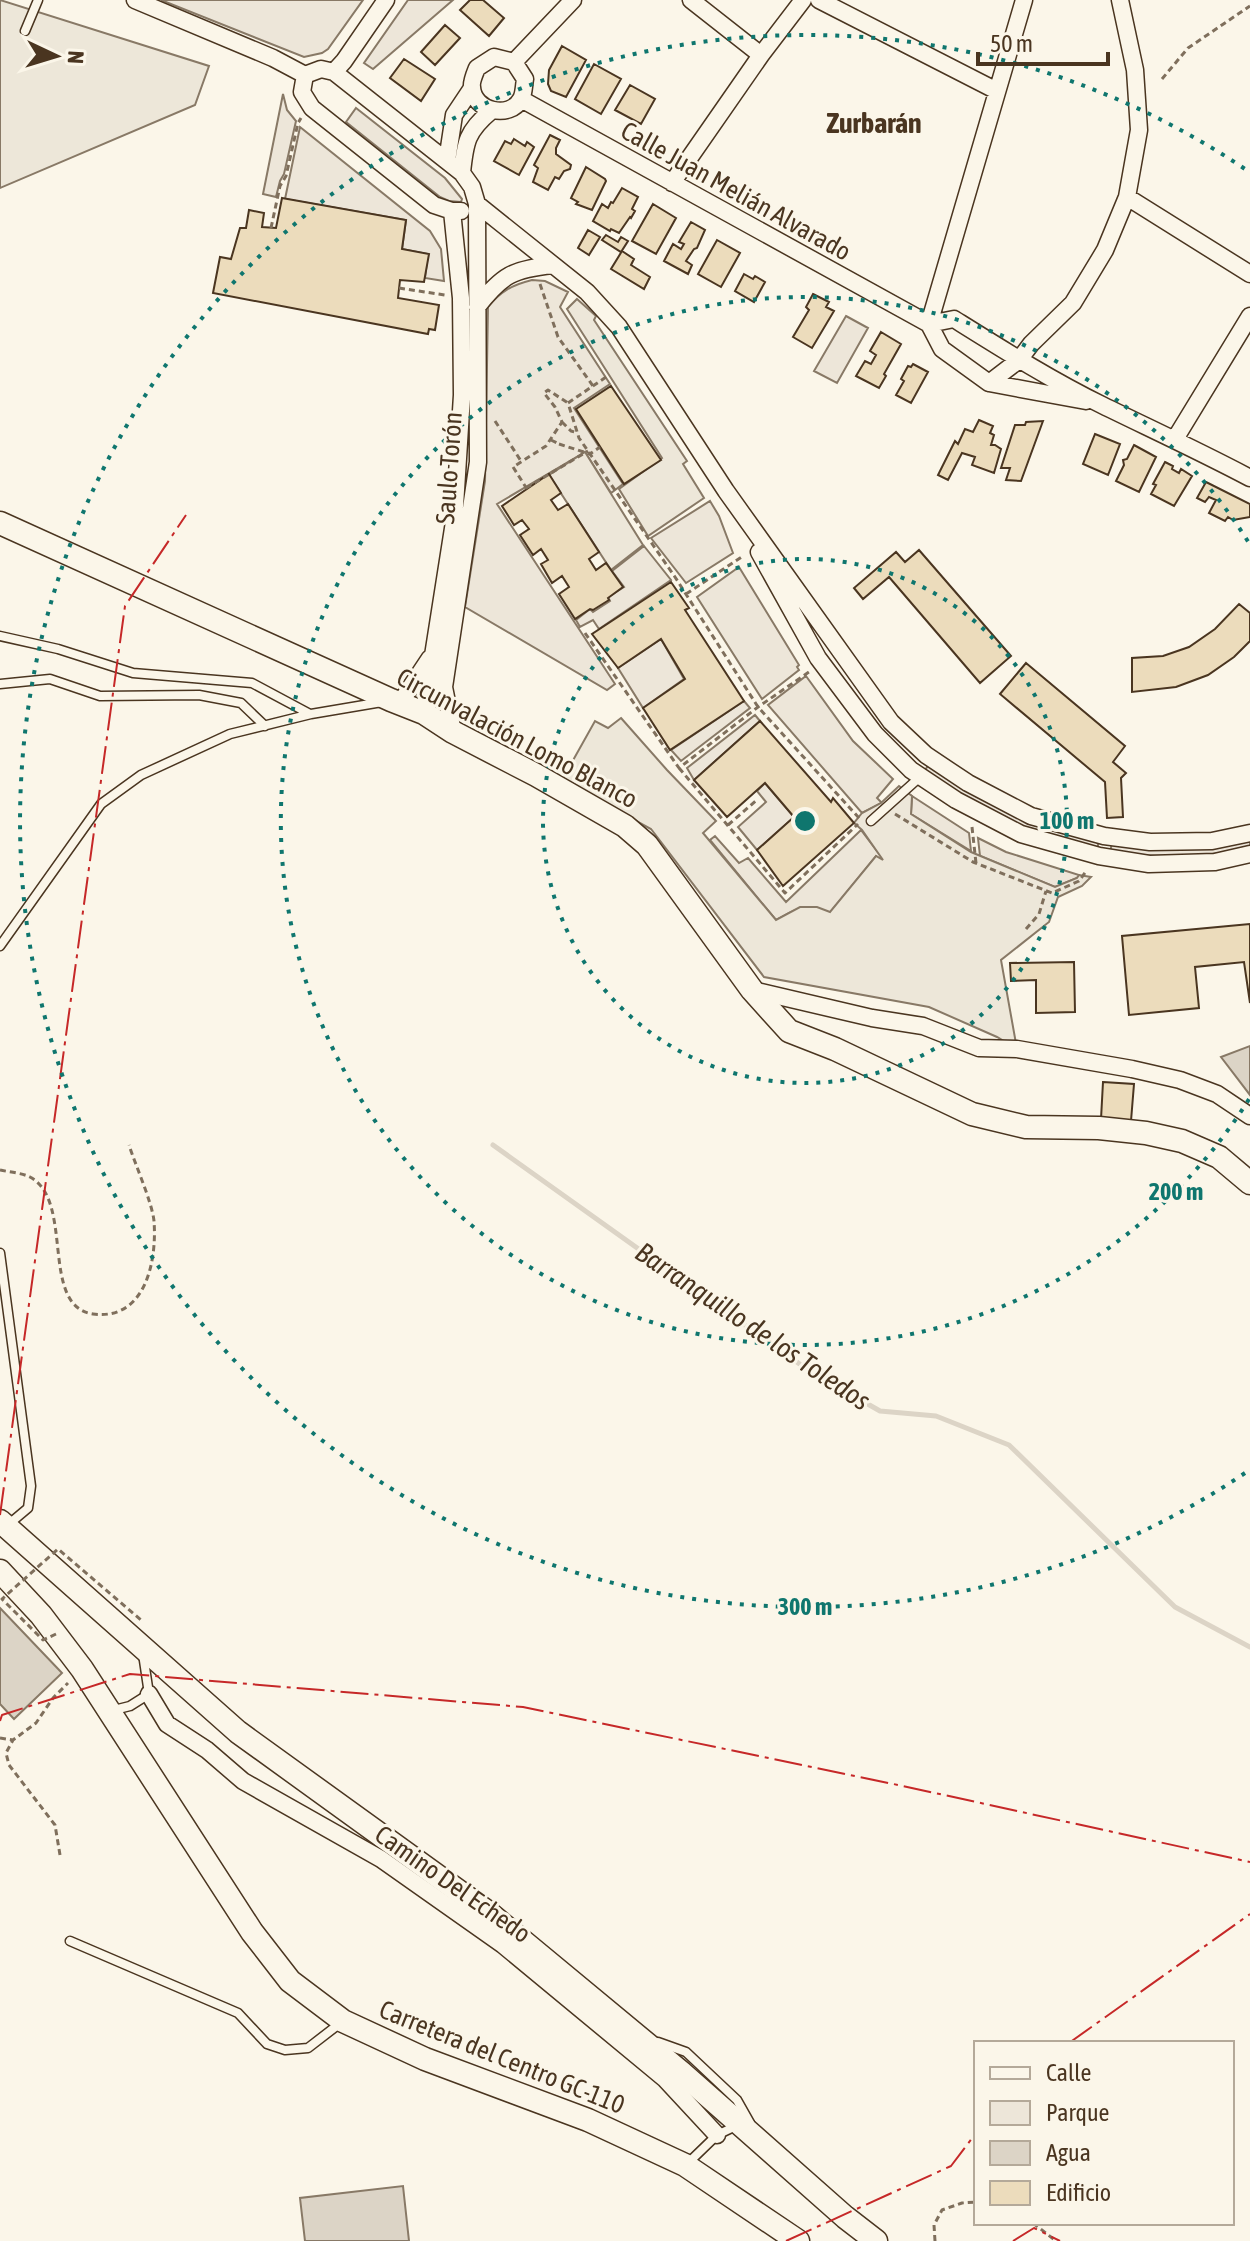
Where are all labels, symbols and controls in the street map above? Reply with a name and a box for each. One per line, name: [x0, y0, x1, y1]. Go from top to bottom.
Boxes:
north arrow: [16, 16, 96, 96]
scale bar: [978, 16, 1108, 66]
text: 50 m: [990, 30, 1033, 57]
text: N: [63, 50, 89, 65]
district label: Zurbarán: [827, 107, 921, 139]
street label: Calle Juan Melián Alvarado: [616, 115, 856, 267]
street label: Saulo Torón: [430, 411, 468, 525]
street label: Circunvalación Lomo Blanco: [392, 662, 642, 814]
centre of rings: [791, 807, 819, 835]
text: 100 m: [1040, 807, 1094, 834]
text: 200 m: [1149, 1178, 1203, 1205]
water label: Barranquillo de los Toledos: [630, 1236, 877, 1417]
text: 300 m: [778, 1593, 832, 1620]
street label: Camino Del Echedo: [369, 1819, 537, 1949]
street label: Carretera del Centro GC-110: [375, 1994, 629, 2120]
legend: [974, 2041, 1234, 2225]
text: Calle: [1046, 2059, 1091, 2086]
text: Parque: [1046, 2099, 1109, 2126]
text: Agua: [1046, 2139, 1091, 2166]
text: Edificio: [1046, 2179, 1111, 2206]

